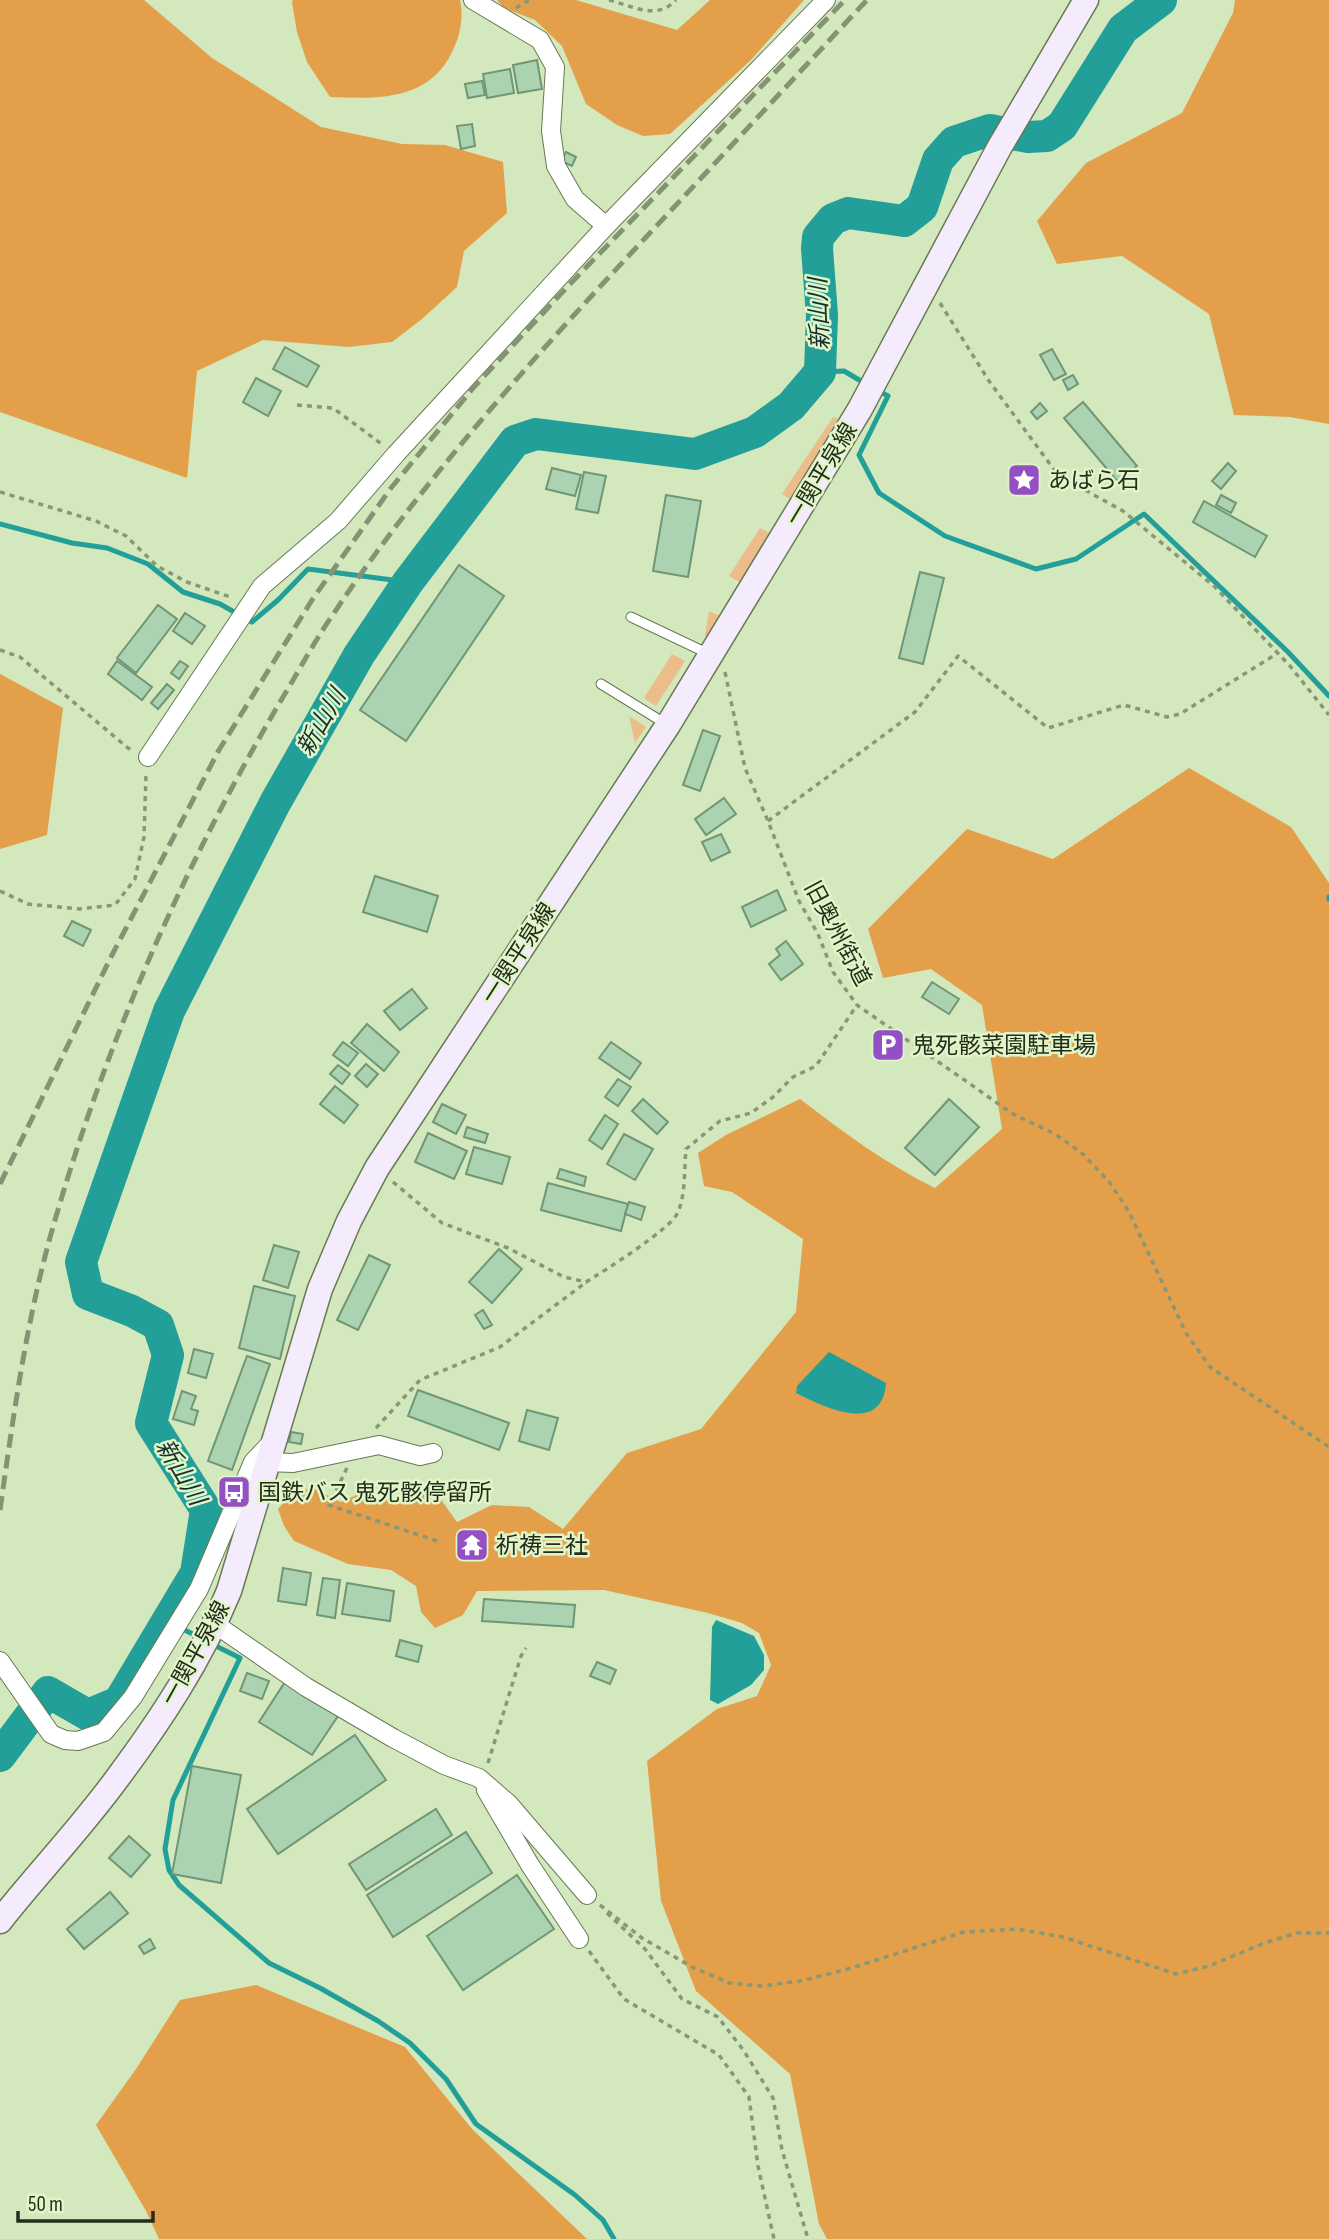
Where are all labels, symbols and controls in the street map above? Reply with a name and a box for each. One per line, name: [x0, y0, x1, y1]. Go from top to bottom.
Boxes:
water label: 新山川: [804, 275, 835, 350]
street label: 一関平泉線: [780, 418, 863, 531]
place icon: あばら石: [1005, 461, 1043, 499]
place label: あばら石: [1048, 467, 1140, 495]
water label: 新山川: [291, 681, 353, 761]
street label: 旧奥州街道: [798, 876, 876, 991]
street label: 一関平泉線: [476, 898, 562, 1009]
parking icon: 鬼死骸菜園駐車場: [869, 1026, 907, 1064]
place label: 鬼死骸菜園駐車場: [912, 1032, 1096, 1060]
water label: 新山川: [150, 1434, 213, 1513]
bus stop icon: 国鉄バス 鬼死骸停留所: [215, 1473, 253, 1511]
place label: 国鉄バス 鬼死骸停留所: [258, 1479, 492, 1507]
temple icon: 祈祷三社: [453, 1526, 491, 1564]
place label: 祈祷三社: [496, 1532, 588, 1560]
street label: 一関平泉線: [156, 1596, 236, 1711]
scale bar: [18, 2180, 152, 2224]
text: 50 m: [28, 2192, 63, 2217]

